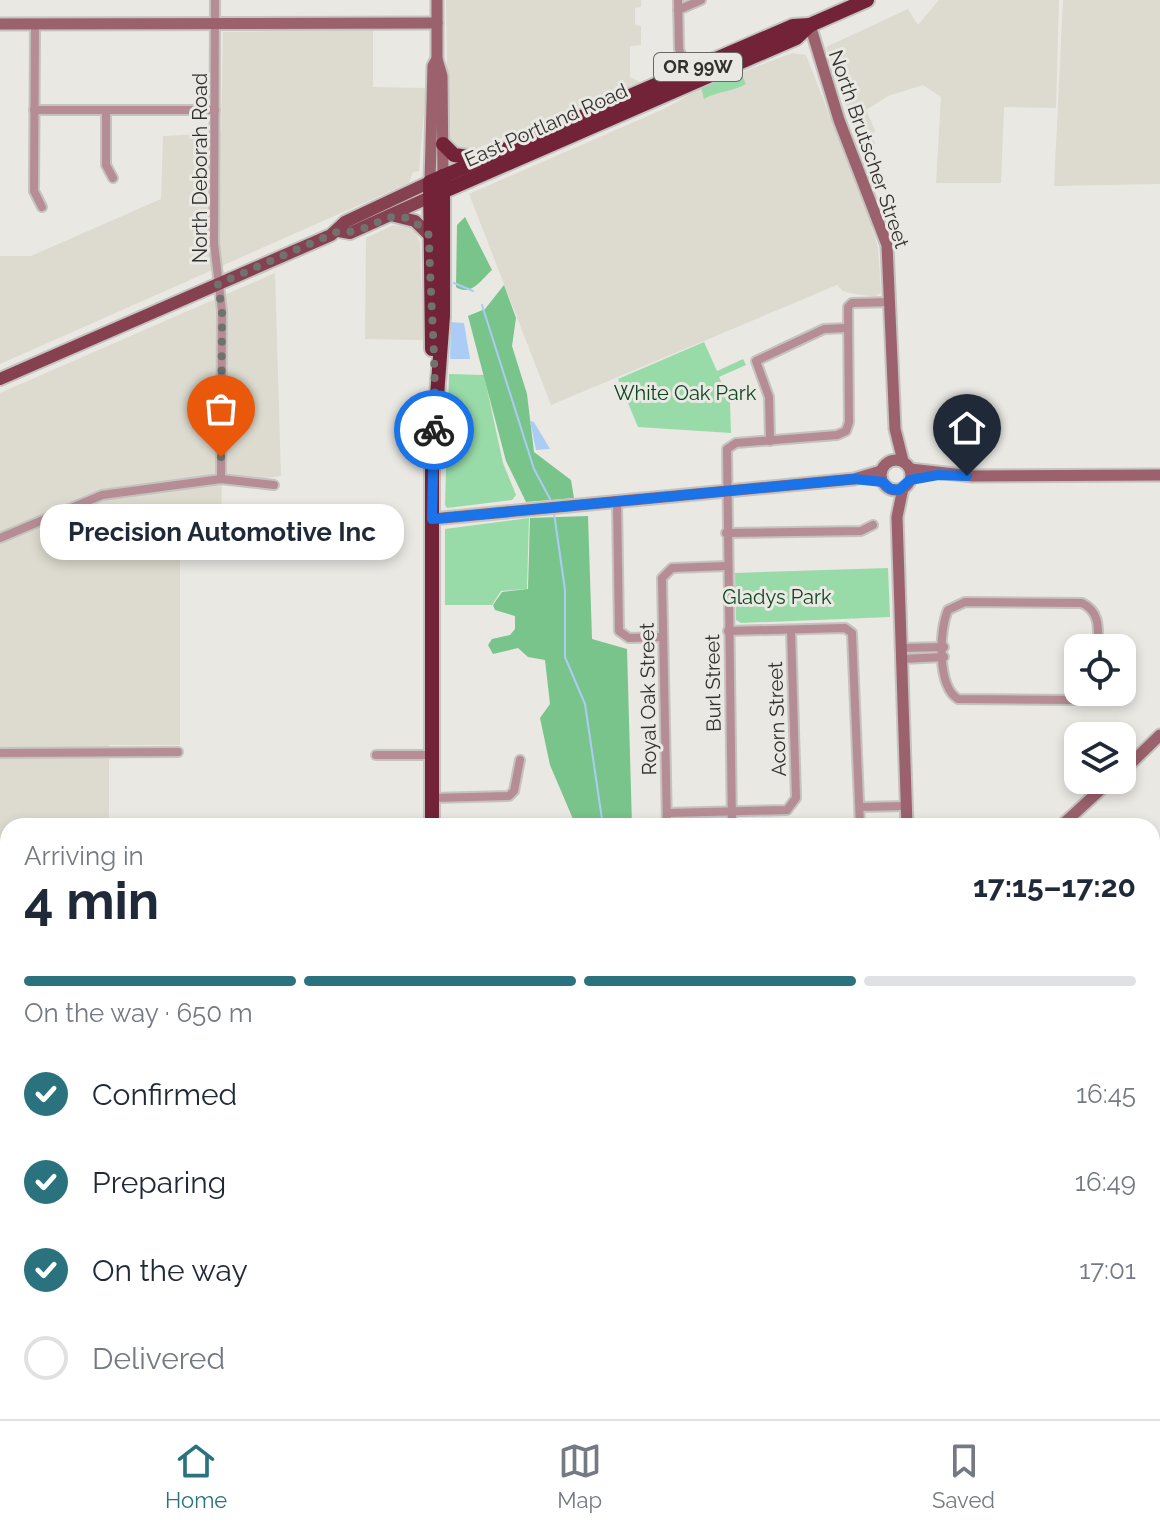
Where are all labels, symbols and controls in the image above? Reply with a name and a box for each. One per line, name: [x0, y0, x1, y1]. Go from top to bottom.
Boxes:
street label: North Brutscher Street: [824, 47, 914, 251]
road number: OR 99W: [654, 53, 742, 81]
street label: North Deborah Road: [188, 73, 212, 263]
street label: East Portland Road: [461, 78, 631, 172]
pin: [187, 375, 255, 457]
park label: White Oak Park: [614, 381, 757, 405]
icon: bag: [199, 387, 243, 431]
courier: [394, 390, 474, 470]
pin: [933, 394, 1001, 476]
icon: home: [945, 406, 989, 450]
icon: bike: [412, 408, 456, 452]
callout: Precision Automotive Inc: [39, 505, 403, 561]
text: Precision Automotive Inc: [68, 517, 376, 547]
park label: Gladys Park: [722, 585, 832, 609]
street label: Royal Oak Street: [635, 622, 661, 776]
street label: Burl Street: [700, 634, 726, 732]
map controls: [1064, 634, 1136, 794]
button: locate: [1064, 634, 1136, 706]
street label: Acorn Street: [763, 661, 791, 777]
button: layers: [1064, 722, 1136, 794]
text: Arriving in: [24, 841, 144, 871]
text: 17:15–17:20: [973, 869, 1136, 904]
text: 4 min: [24, 870, 159, 931]
text: On the way · 650 m: [24, 998, 253, 1028]
icon: check: [24, 1072, 68, 1116]
text: Confirmed: [92, 1077, 237, 1112]
text: 16:45: [1076, 1079, 1136, 1109]
icon: check: [24, 1160, 68, 1204]
text: Preparing: [92, 1165, 226, 1200]
text: 16:49: [1075, 1167, 1136, 1197]
icon: check: [24, 1248, 68, 1292]
text: On the way: [92, 1253, 248, 1288]
text: 17:01: [1079, 1255, 1136, 1285]
text: Delivered: [92, 1341, 225, 1376]
tab: Home: [165, 1439, 227, 1513]
tab: Map: [557, 1439, 602, 1513]
tab: Saved: [932, 1439, 995, 1513]

